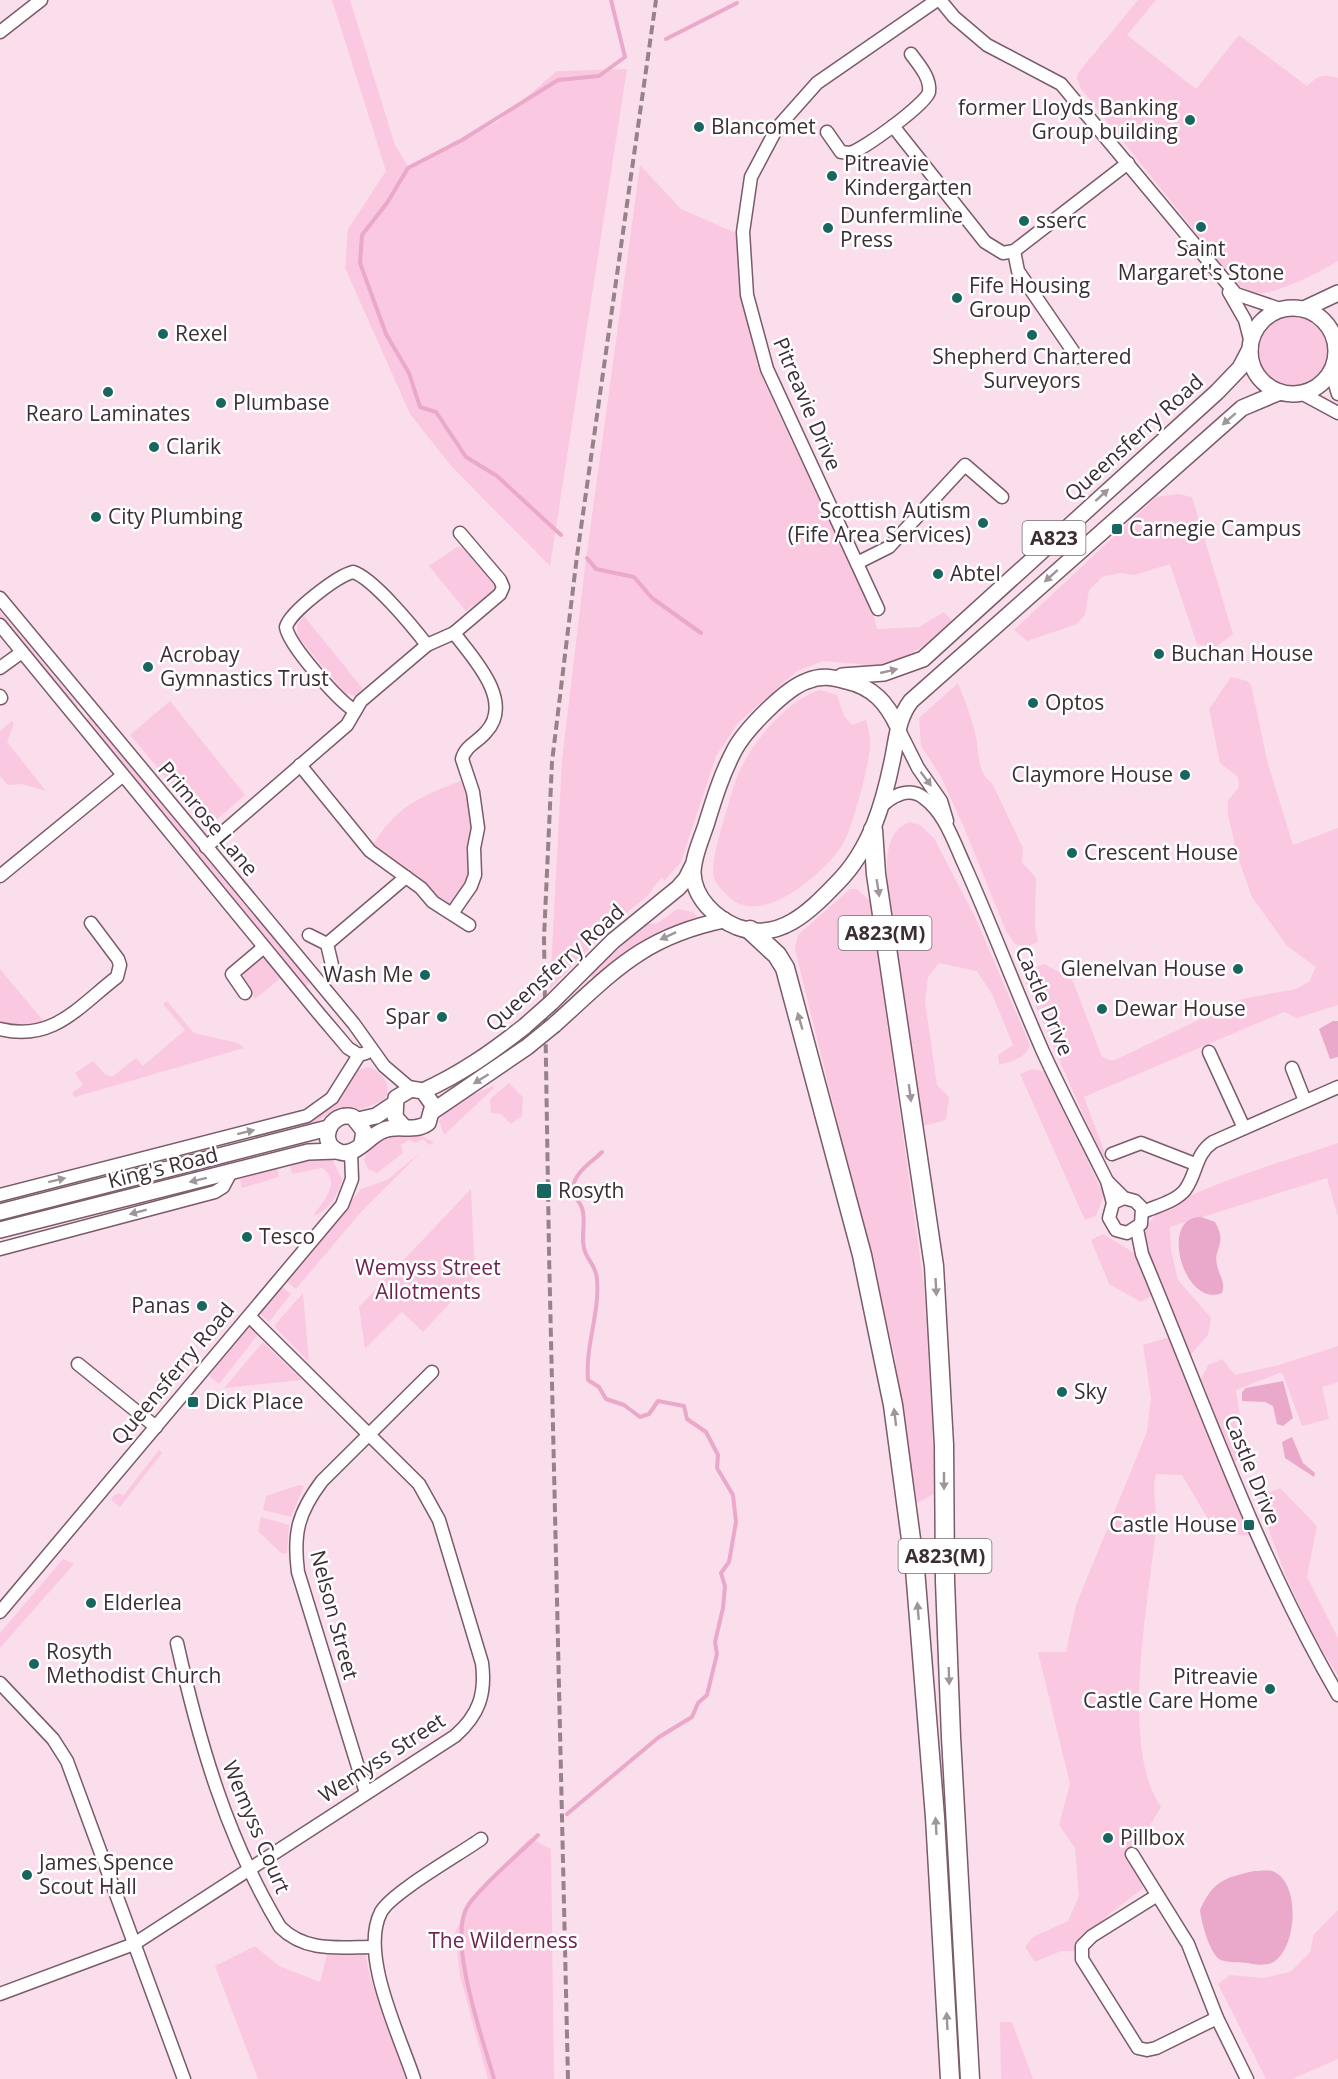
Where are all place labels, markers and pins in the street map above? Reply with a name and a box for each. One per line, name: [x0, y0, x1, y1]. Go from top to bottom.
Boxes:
place label: former Lloyds Banking Group building: [958, 93, 1178, 145]
place label: Blancomet: [711, 112, 816, 140]
marker: former Lloyds Banking Group building: [1183, 113, 1197, 127]
marker: Blancomet: [692, 120, 706, 134]
place label: Pitreavie Kindergarten: [844, 149, 972, 201]
marker: Pitreavie Kindergarten: [825, 169, 839, 183]
place label: Dunfermline Press: [840, 201, 963, 253]
place label: sserc: [1036, 206, 1086, 234]
marker: sserc: [1017, 214, 1031, 228]
marker: Saint Margaret's Stone: [1194, 220, 1208, 234]
marker: Dunfermline Press: [821, 221, 835, 235]
place label: Saint Margaret's Stone: [1118, 234, 1284, 286]
place label: Fife Housing Group: [969, 271, 1090, 323]
marker: Fife Housing Group: [950, 291, 964, 305]
place label: Rexel: [175, 319, 228, 347]
marker: Rexel: [156, 327, 170, 341]
marker: Shepherd Chartered Surveyors: [1025, 328, 1039, 342]
place label: Shepherd Chartered Surveyors: [932, 342, 1132, 394]
marker: Rearo Laminates: [101, 385, 115, 399]
place label: Plumbase: [233, 388, 330, 416]
marker: Plumbase: [214, 396, 228, 410]
place label: Rearo Laminates: [26, 399, 190, 427]
place label: Clarik: [166, 432, 221, 460]
marker: Clarik: [147, 440, 161, 454]
place label: Scottish Autism (Fife Area Services): [788, 496, 971, 548]
place label: City Plumbing: [108, 502, 243, 530]
marker: City Plumbing: [89, 510, 103, 524]
place label: Carnegie Campus: [1129, 514, 1301, 542]
marker: Scottish Autism (Fife Area Services): [976, 516, 990, 530]
marker: Carnegie Campus: [1110, 522, 1124, 536]
place label: Abtel: [950, 559, 1001, 587]
marker: Abtel: [931, 567, 945, 581]
place label: Buchan House: [1171, 639, 1313, 667]
place label: Acrobay Gymnastics Trust: [160, 640, 329, 692]
marker: Buchan House: [1152, 647, 1166, 661]
marker: Acrobay Gymnastics Trust: [141, 660, 155, 674]
place label: Optos: [1045, 688, 1104, 716]
marker: Optos: [1026, 696, 1040, 710]
place label: Claymore House: [1012, 760, 1173, 788]
marker: Claymore House: [1178, 768, 1192, 782]
place label: Crescent House: [1084, 838, 1238, 866]
marker: Crescent House: [1065, 846, 1079, 860]
place label: Glenelvan House: [1060, 954, 1226, 982]
place label: Wash Me: [323, 960, 413, 988]
marker: Glenelvan House: [1231, 962, 1245, 976]
marker: Wash Me: [418, 968, 432, 982]
place label: Dewar House: [1114, 994, 1246, 1022]
place label: Spar: [385, 1002, 430, 1030]
marker: Dewar House: [1095, 1002, 1109, 1016]
marker: Spar: [435, 1010, 449, 1024]
place label: Rosyth: [558, 1176, 625, 1204]
marker: Rosyth: [535, 1182, 553, 1200]
place label: Tesco: [259, 1222, 315, 1250]
marker: Tesco: [240, 1230, 254, 1244]
place label: Panas: [131, 1291, 190, 1319]
marker: Panas: [195, 1299, 209, 1313]
place label: Sky: [1074, 1377, 1108, 1405]
marker: Sky: [1055, 1385, 1069, 1399]
place label: Dick Place: [205, 1387, 304, 1415]
marker: Dick Place: [186, 1395, 200, 1409]
place label: Castle House: [1109, 1510, 1237, 1538]
marker: Castle House: [1242, 1518, 1256, 1532]
place label: Elderlea: [103, 1588, 182, 1616]
marker: Elderlea: [84, 1596, 98, 1610]
place label: Rosyth Methodist Church: [46, 1637, 221, 1689]
marker: Rosyth Methodist Church: [27, 1657, 41, 1671]
place label: Pitreavie Castle Care Home: [1083, 1662, 1258, 1714]
marker: Pitreavie Castle Care Home: [1263, 1682, 1277, 1696]
place label: Pillbox: [1120, 1823, 1185, 1851]
marker: Pillbox: [1101, 1831, 1115, 1845]
place label: James Spence Scout Hall: [37, 1848, 174, 1900]
marker: James Spence Scout Hall: [20, 1868, 34, 1882]

